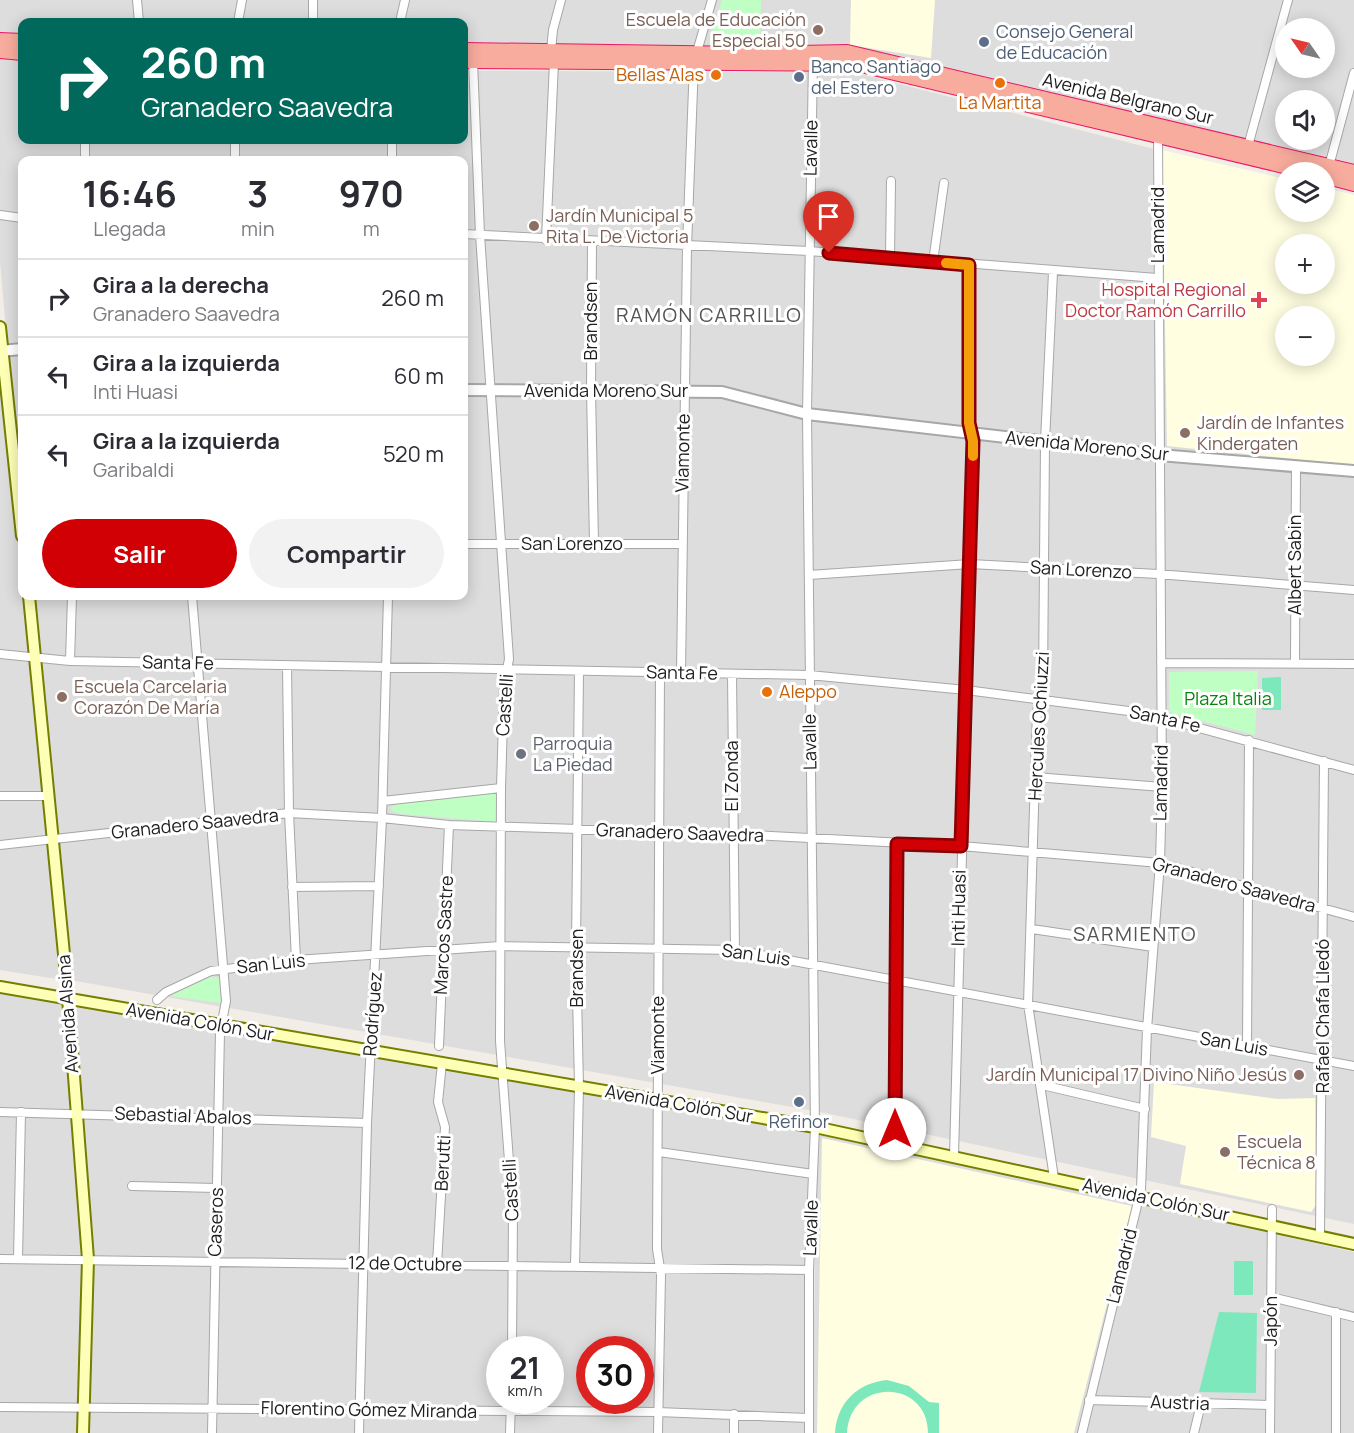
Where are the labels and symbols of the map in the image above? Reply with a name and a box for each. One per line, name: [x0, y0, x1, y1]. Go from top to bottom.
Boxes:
place label: Escuela de Educación Especial 50: [626, 7, 806, 52]
north arrow: [1275, 18, 1335, 78]
place label: Consejo General de Educación: [996, 19, 1133, 64]
marker: Escuela de Educación Especial 50: [811, 23, 825, 37]
marker: Consejo General de Educación: [977, 35, 991, 49]
place label: Banco Santiago del Estero: [811, 54, 941, 99]
place label: Bellas Alas: [616, 62, 704, 86]
street label: Avenida Belgrano Sur: [1040, 67, 1216, 129]
marker: Bellas Alas: [709, 68, 723, 82]
marker: Banco Santiago del Estero: [792, 70, 806, 84]
marker: La Martita: [993, 76, 1007, 90]
place label: La Martita: [958, 90, 1042, 114]
street label: Lavalle: [798, 120, 822, 176]
street label: Lamadrid: [1145, 187, 1169, 263]
pin: [803, 191, 854, 253]
place label: Jardín Municipal 5 Rita L. De Victoria: [546, 203, 693, 248]
marker: Jardín Municipal 5 Rita L. De Victoria: [527, 219, 541, 233]
place label: Hospital Regional Doctor Ramón Carrillo: [1065, 277, 1246, 322]
street label: Brandsen: [578, 282, 602, 360]
marker: Hospital Regional Doctor Ramón Carrillo: [1250, 291, 1268, 309]
district label: RAMÓN CARRILLO: [616, 301, 802, 328]
street label: Avenida Moreno Sur: [524, 378, 689, 402]
place label: Jardín de Infantes Kindergaten: [1197, 410, 1344, 455]
street label: Viamonte: [669, 413, 695, 492]
street label: Avenida Moreno Sur: [1004, 424, 1171, 466]
marker: Jardín de Infantes Kindergaten: [1178, 426, 1192, 440]
street label: Albert Sabin: [1282, 515, 1306, 615]
street label: San Lorenzo: [521, 531, 623, 555]
street label: San Lorenzo: [1030, 554, 1133, 584]
street label: Santa Fe: [142, 649, 214, 675]
street label: Hercules Ochiuzzi: [1022, 651, 1054, 801]
street label: Santa Fe: [646, 659, 718, 685]
street label: Castelli: [490, 673, 518, 737]
place label: Escuela Carcelaria Corazón De María: [74, 674, 227, 719]
place label: Aleppo: [779, 679, 837, 703]
marker: Aleppo: [760, 685, 774, 699]
park label: Plaza Italia: [1184, 686, 1272, 710]
marker: Escuela Carcelaria Corazón De María: [55, 690, 69, 704]
street label: Santa Fe: [1128, 699, 1203, 737]
street label: Lavalle: [797, 714, 821, 770]
place label: Parroquia La Piedad: [533, 731, 613, 776]
street label: El Zonda: [719, 740, 743, 812]
street label: Lamadrid: [1147, 745, 1173, 821]
marker: Parroquia La Piedad: [514, 747, 528, 761]
street label: Granadero Saavedra: [110, 802, 280, 844]
street label: Granadero Saavedra: [596, 817, 764, 847]
street label: Granadero Saavedra: [1150, 851, 1319, 917]
street label: Inti Huasi: [945, 869, 971, 946]
street label: Marcos Sastre: [428, 875, 458, 995]
district label: SARMIENTO: [1073, 920, 1197, 947]
street label: Brandsen: [564, 929, 588, 1007]
street label: San Luis: [720, 937, 792, 971]
street label: Rafael Chafa Lledó: [1310, 939, 1334, 1093]
street label: San Luis: [235, 947, 306, 979]
street label: Avenida Alsina: [51, 954, 83, 1074]
street label: Rodríguez: [357, 971, 387, 1057]
street label: Avenida Colón Sur: [124, 996, 277, 1046]
street label: Viamonte: [645, 996, 669, 1074]
street label: San Luis: [1198, 1025, 1270, 1061]
place label: Jardín Municipal 17 Divino Niño Jesús: [986, 1062, 1287, 1086]
marker: Jardín Municipal 17 Divino Niño Jesús: [1292, 1068, 1306, 1082]
street label: Avenida Colón Sur: [603, 1078, 756, 1128]
marker: Refinor: [792, 1095, 806, 1109]
position arrow: [863, 1097, 927, 1161]
street label: Sebastial Abalos: [114, 1101, 252, 1129]
place label: Refinor: [769, 1109, 830, 1133]
place label: Escuela Técnica 8: [1237, 1129, 1316, 1174]
street label: Berutti: [429, 1134, 455, 1192]
marker: Escuela Técnica 8: [1218, 1145, 1232, 1159]
street label: Castelli: [496, 1158, 524, 1222]
street label: Avenida Colón Sur: [1080, 1172, 1232, 1226]
street label: Caseros: [202, 1187, 228, 1257]
street label: Lavalle: [797, 1199, 823, 1257]
street label: Lamadrid: [1100, 1226, 1142, 1306]
street label: 12 de Octubre: [348, 1250, 462, 1276]
street label: Japón: [1258, 1296, 1282, 1346]
speed limit sign: 30: [576, 1336, 654, 1414]
street label: Austria: [1150, 1389, 1210, 1415]
street label: Florentino Gómez Miranda: [261, 1395, 477, 1423]

